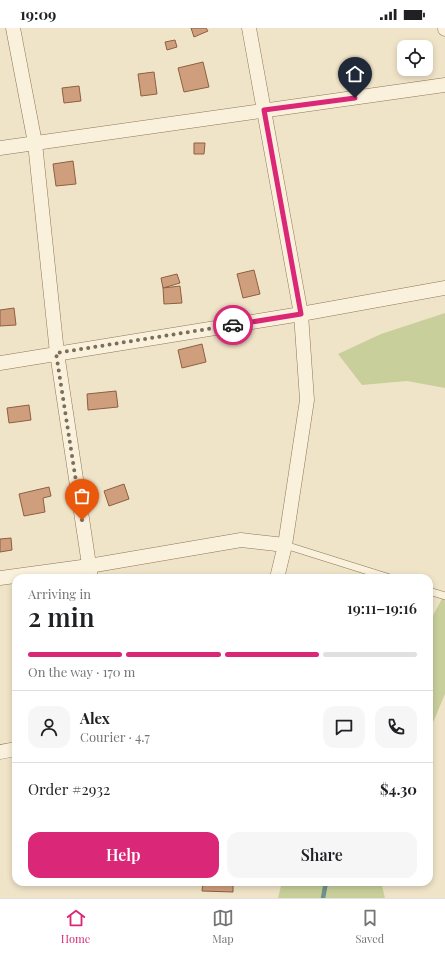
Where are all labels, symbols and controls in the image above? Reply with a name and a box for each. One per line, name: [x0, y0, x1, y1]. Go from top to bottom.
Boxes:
text: 19:09: [20, 4, 56, 24]
map controls: [397, 40, 433, 76]
button: locate: [397, 40, 433, 76]
pin: [338, 57, 372, 98]
icon: home: [344, 63, 366, 85]
courier: [213, 305, 253, 345]
icon: car: [222, 314, 244, 336]
pin: [65, 479, 99, 520]
icon: bag: [71, 485, 93, 507]
text: Arriving in: [28, 585, 91, 602]
text: 19:11–19:16: [347, 598, 417, 618]
text: 2 min: [28, 599, 94, 634]
text: On the way · 170 m: [28, 663, 135, 680]
button: person: [28, 706, 70, 748]
button: chat: [323, 706, 365, 748]
button: phone: [375, 706, 417, 748]
text: Alex: [80, 708, 110, 728]
text: Courier · 4.7: [80, 728, 150, 745]
text: Order #2932: [28, 779, 110, 799]
text: $4.30: [380, 779, 417, 799]
button: Help: [28, 832, 219, 878]
button: Share: [227, 832, 417, 878]
tab: Home: [61, 907, 90, 946]
tab: Map: [212, 907, 234, 946]
tab: Saved: [356, 907, 384, 946]

